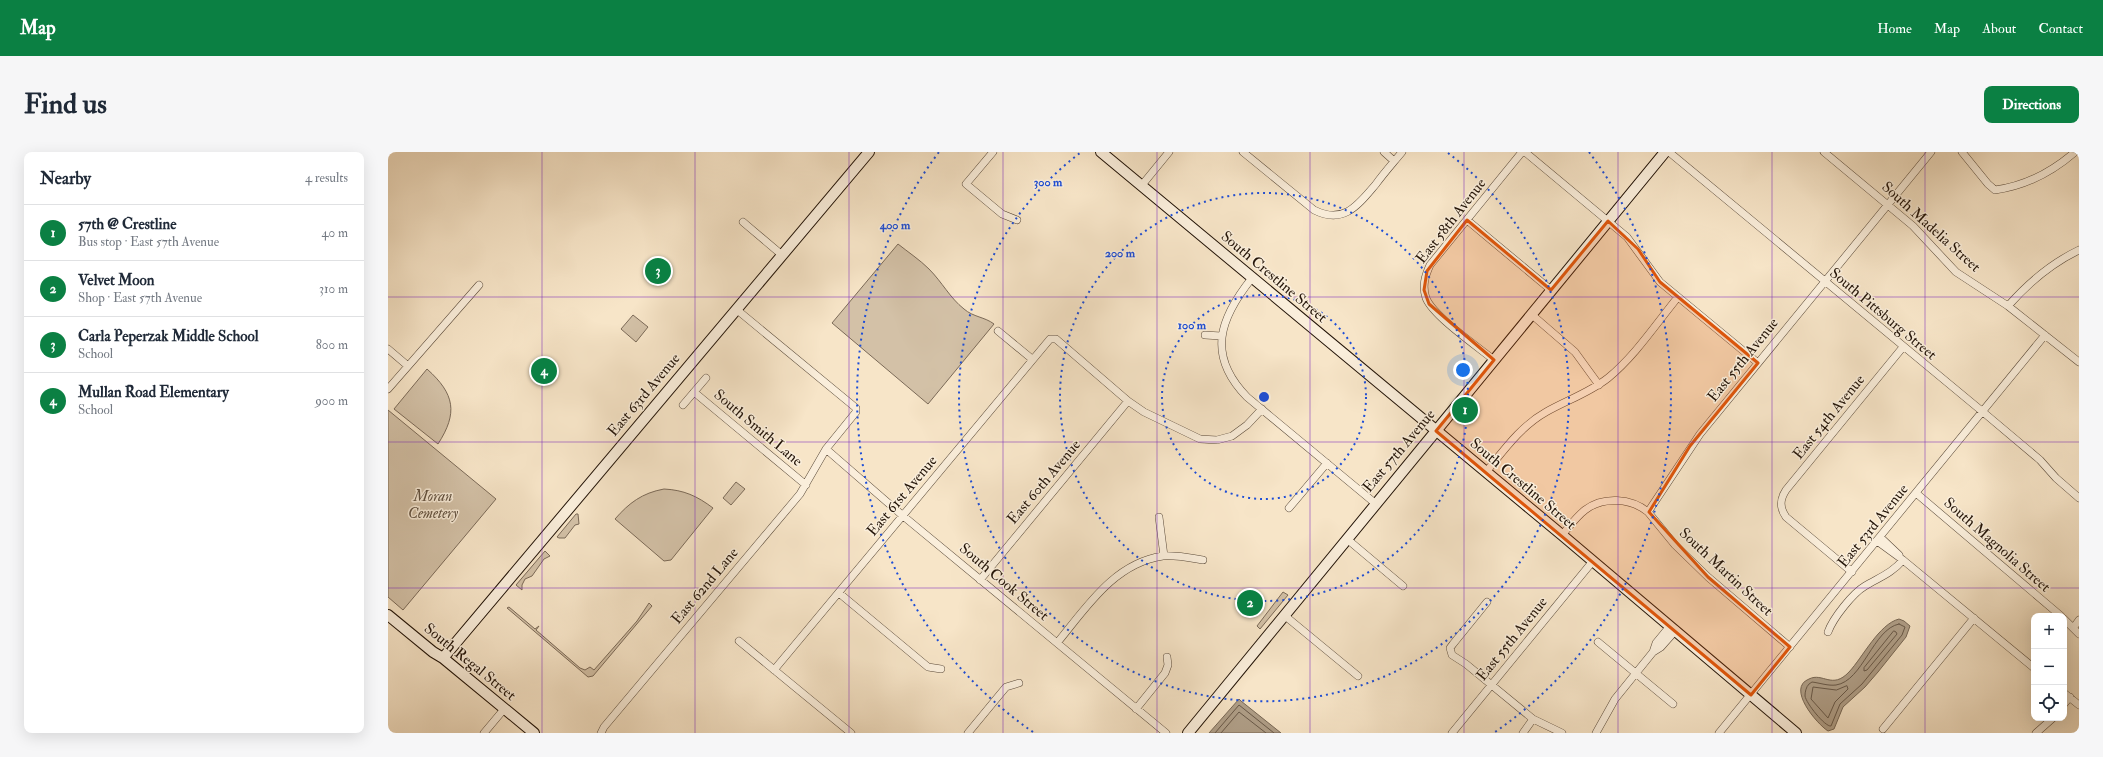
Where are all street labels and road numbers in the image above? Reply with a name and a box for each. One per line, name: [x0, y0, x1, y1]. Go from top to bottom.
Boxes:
street label: East 58th Avenue: [1412, 175, 1490, 267]
street label: South Madelia Street: [1878, 178, 1985, 277]
street label: South Crestline Street: [1217, 227, 1331, 327]
street label: South Pittsburg Street: [1826, 264, 1941, 364]
street label: East 55th Avenue: [1703, 314, 1783, 406]
street label: East 63rd Avenue: [604, 349, 684, 441]
street label: East 54th Avenue: [1789, 371, 1869, 463]
street label: South Smith Lane: [710, 385, 806, 471]
street label: East 57th Avenue: [1359, 405, 1439, 497]
street label: South Crestline Street: [1466, 434, 1580, 534]
street label: East 60th Avenue: [1003, 436, 1085, 528]
street label: East 61st Avenue: [863, 452, 941, 540]
street label: East 53rd Avenue: [1834, 480, 1912, 572]
street label: South Magnolia Street: [1940, 493, 2054, 597]
street label: South Martin Street: [1675, 524, 1777, 620]
street label: South Cook Street: [955, 539, 1053, 625]
street label: East 62nd Lane: [667, 544, 743, 628]
street label: East 55th Avenue: [1472, 593, 1552, 685]
street label: South Regal Street: [420, 619, 520, 705]

